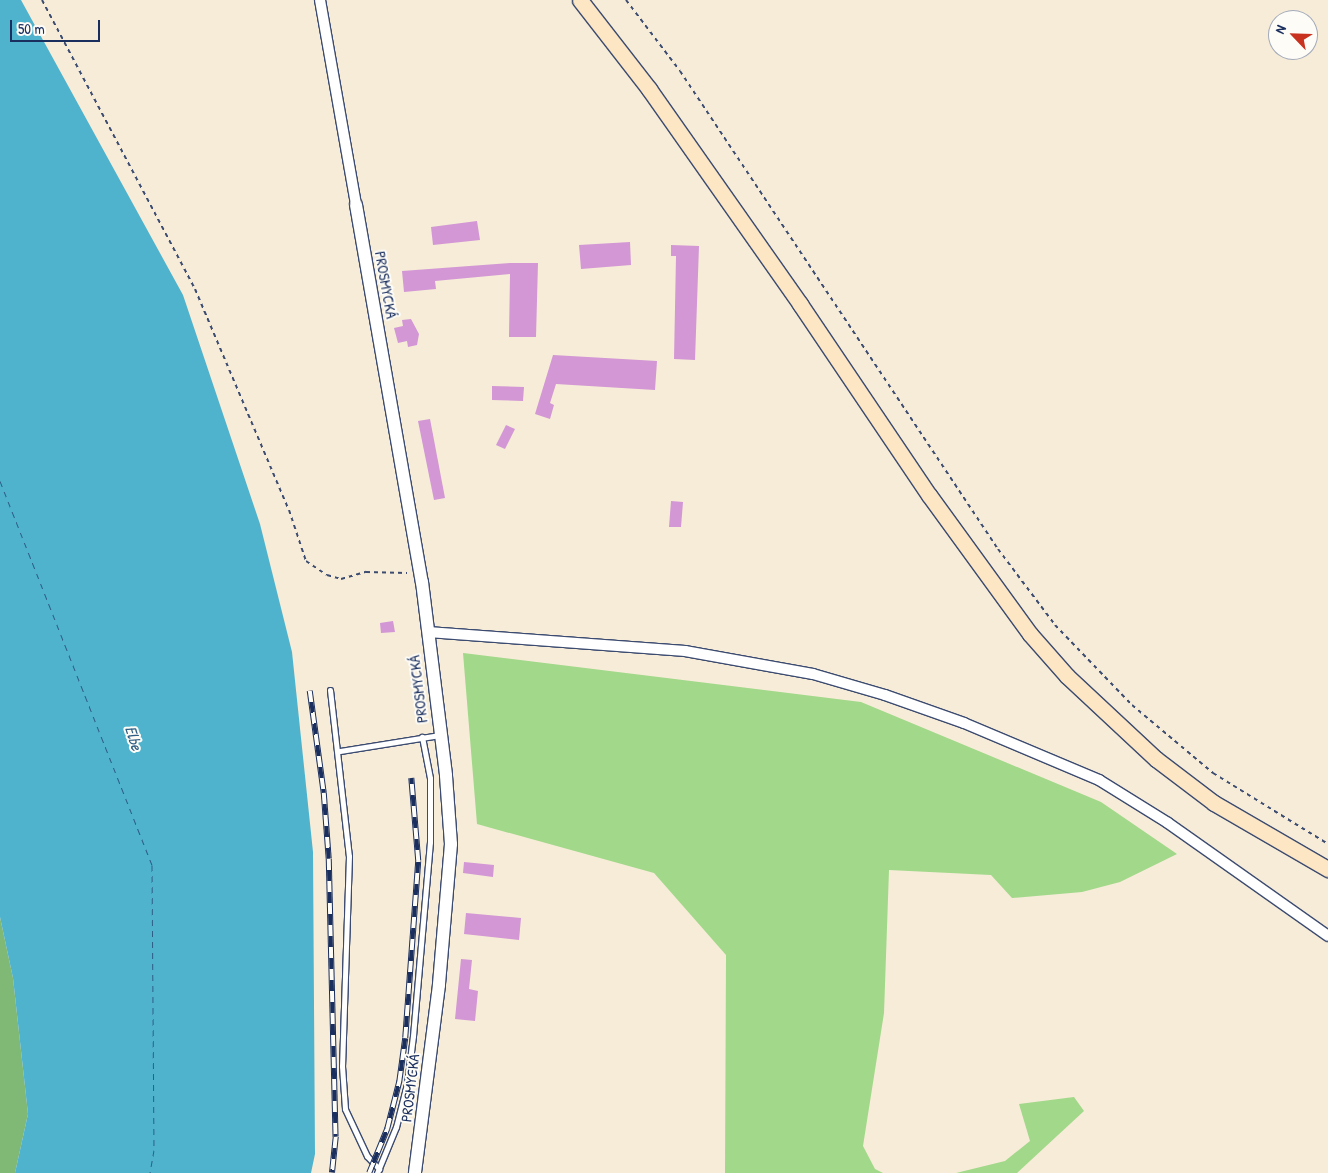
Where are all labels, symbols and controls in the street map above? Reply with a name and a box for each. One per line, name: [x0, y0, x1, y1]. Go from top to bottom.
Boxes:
scale bar: [12, 10, 102, 42]
north arrow: [1268, 10, 1318, 60]
text: 50 m: [18, 18, 45, 39]
text: N: [1270, 22, 1290, 36]
street label: PROSMYCKÁ: [371, 250, 401, 320]
street label: PROSMYCKÁ: [405, 654, 431, 724]
water label: Elbe: [121, 724, 147, 752]
street label: PROSMYCKÁ: [397, 1053, 423, 1123]

